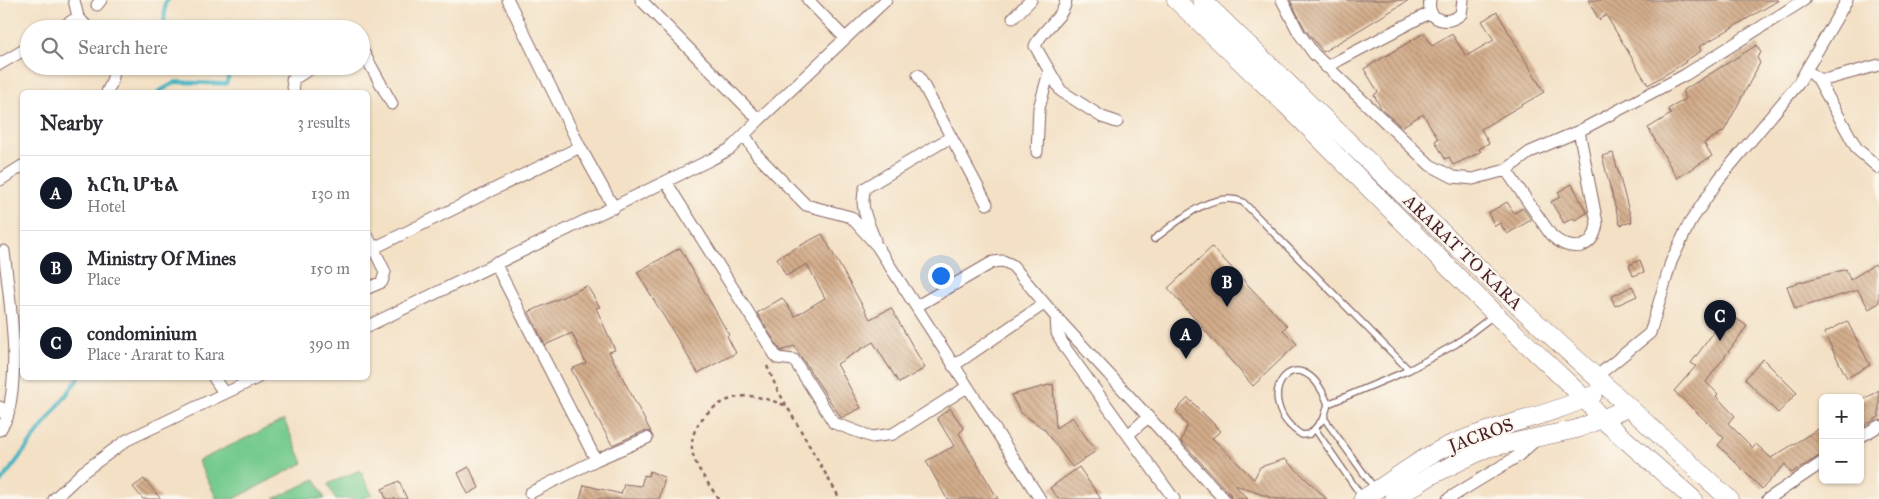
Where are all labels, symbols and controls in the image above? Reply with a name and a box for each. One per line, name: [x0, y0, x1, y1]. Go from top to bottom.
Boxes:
search box: [20, 20, 370, 75]
icon: search: [38, 34, 66, 62]
text: Search here: [78, 36, 168, 59]
text: Nearby: [40, 110, 103, 136]
text: 3 results: [297, 113, 350, 132]
text: አርኪ ሆቴል: [87, 173, 179, 196]
text: A: [51, 184, 61, 203]
text: 130 m: [311, 184, 350, 203]
street label: ARARAT TO KARA: [1398, 189, 1527, 314]
text: Hotel: [87, 197, 125, 216]
text: Ministry Of Mines: [87, 247, 236, 270]
text: B: [51, 259, 61, 278]
text: 150 m: [310, 259, 350, 278]
your location: [928, 263, 954, 289]
pin: B: [1211, 266, 1243, 307]
text: Place: [87, 270, 121, 289]
pin: C: [1704, 300, 1736, 341]
pin: A: [1170, 318, 1202, 359]
text: condominium: [87, 322, 197, 345]
text: C: [51, 334, 61, 353]
text: 390 m: [309, 334, 350, 353]
text: Place · Ararat to Kara: [87, 345, 225, 364]
map controls: [1819, 394, 1864, 484]
button: +: [1819, 394, 1864, 439]
street label: JACROS: [1444, 413, 1517, 458]
button: −: [1819, 439, 1864, 484]

